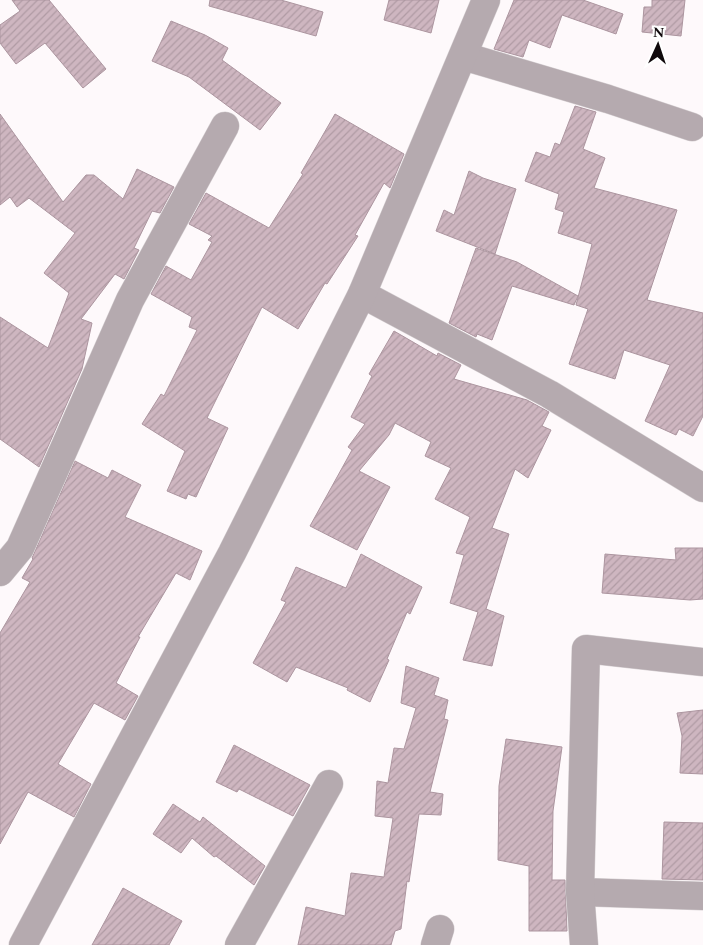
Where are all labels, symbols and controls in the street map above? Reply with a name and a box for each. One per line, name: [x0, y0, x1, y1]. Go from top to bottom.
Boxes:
north arrow: [633, 20, 683, 70]
text: N: [652, 22, 665, 43]

